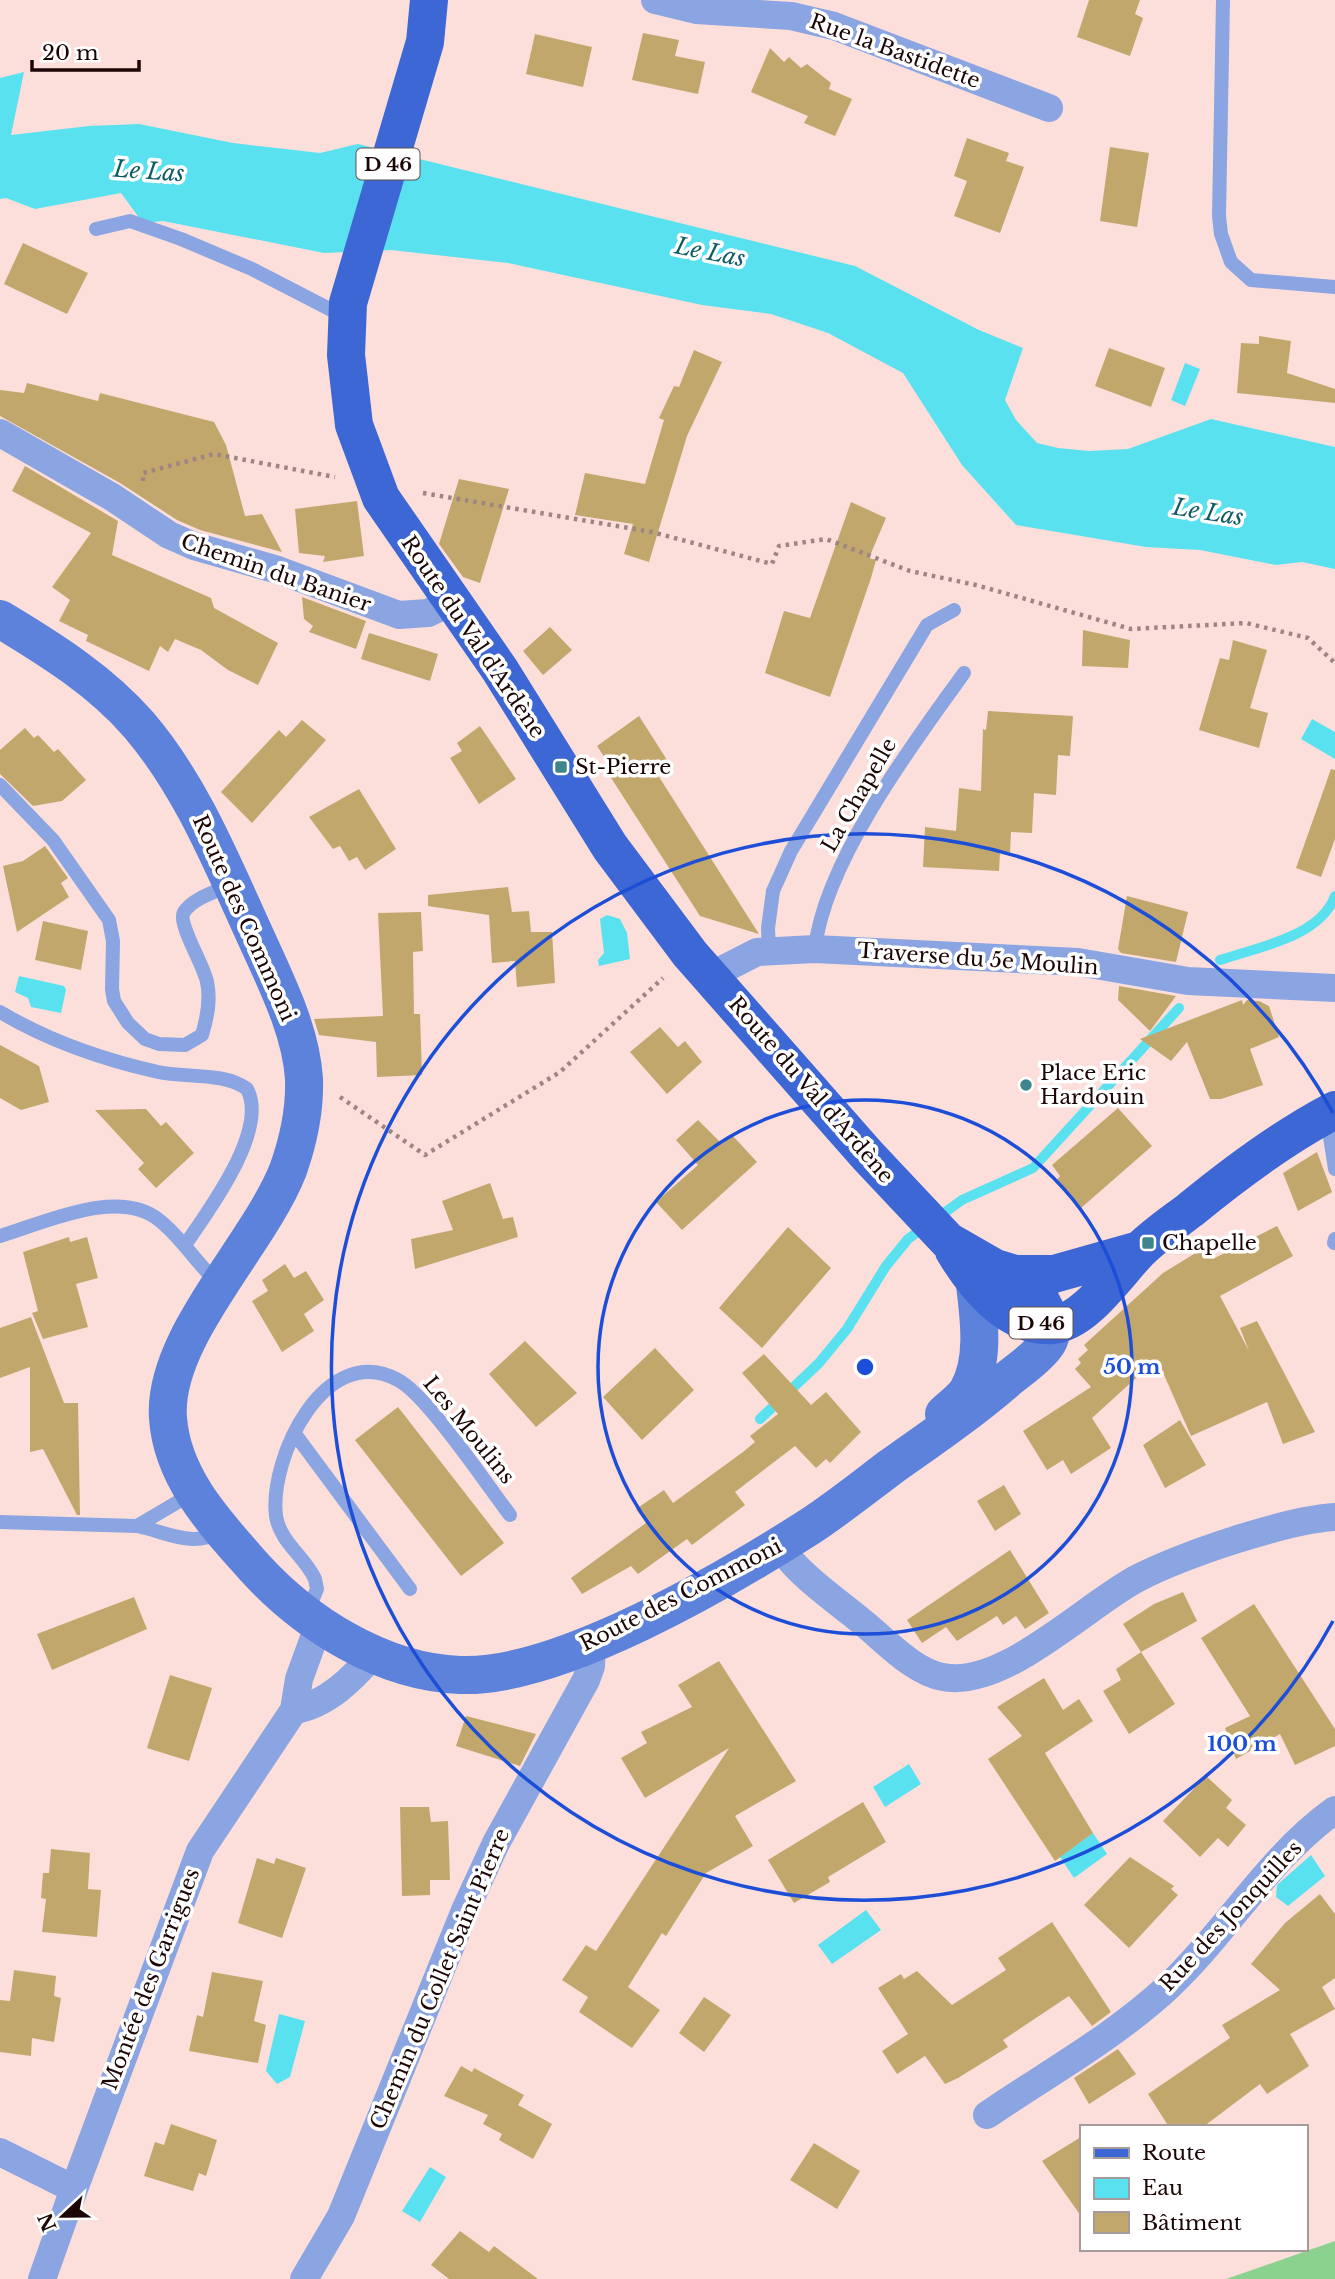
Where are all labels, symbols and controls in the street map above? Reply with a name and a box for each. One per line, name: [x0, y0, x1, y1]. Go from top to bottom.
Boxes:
street label: Rue la Bastidette: [806, 8, 984, 94]
scale bar: [32, 28, 138, 72]
text: 20 m: [42, 40, 99, 66]
road number: D 46: [356, 148, 420, 180]
water label: Le Las: [112, 154, 186, 187]
water label: Le Las: [672, 231, 748, 273]
water label: Le Las: [1170, 492, 1245, 531]
street label: Chemin du Banier: [178, 528, 374, 618]
street label: Route du Val d'Ardène: [396, 531, 550, 743]
street label: La Chapelle: [816, 733, 902, 857]
place label: St-Pierre: [575, 754, 671, 780]
marker: St-Pierre: [553, 759, 569, 775]
street label: Route des Commoni: [187, 811, 301, 1025]
street label: Traverse du 5e Moulin: [857, 938, 1099, 980]
street label: Route du Val d'Ardène: [723, 991, 899, 1189]
place label: Place Eric Hardouin: [1040, 1060, 1146, 1110]
marker: Place Eric Hardouin: [1018, 1077, 1034, 1093]
place label: Chapelle: [1162, 1230, 1257, 1256]
marker: Chapelle: [1140, 1235, 1156, 1251]
road number: D 46: [1010, 1308, 1072, 1338]
text: 50 m: [1103, 1354, 1161, 1380]
centre of rings: [853, 1355, 877, 1379]
street label: Les Moulins: [418, 1371, 520, 1489]
street label: Route des Commoni: [576, 1533, 786, 1657]
text: 100 m: [1207, 1731, 1277, 1757]
street label: Chemin du Collet Saint Pierre: [365, 1825, 515, 2133]
street label: Rue des Jonquilles: [1154, 1835, 1308, 1997]
street label: Montée des Garrigues: [97, 1864, 205, 2094]
legend: [1080, 2125, 1307, 2251]
text: Route: [1142, 2140, 1206, 2166]
text: Eau: [1142, 2175, 1183, 2201]
north arrow: [28, 2181, 98, 2251]
text: N: [34, 2209, 62, 2235]
text: Bâtiment: [1142, 2210, 1242, 2236]

